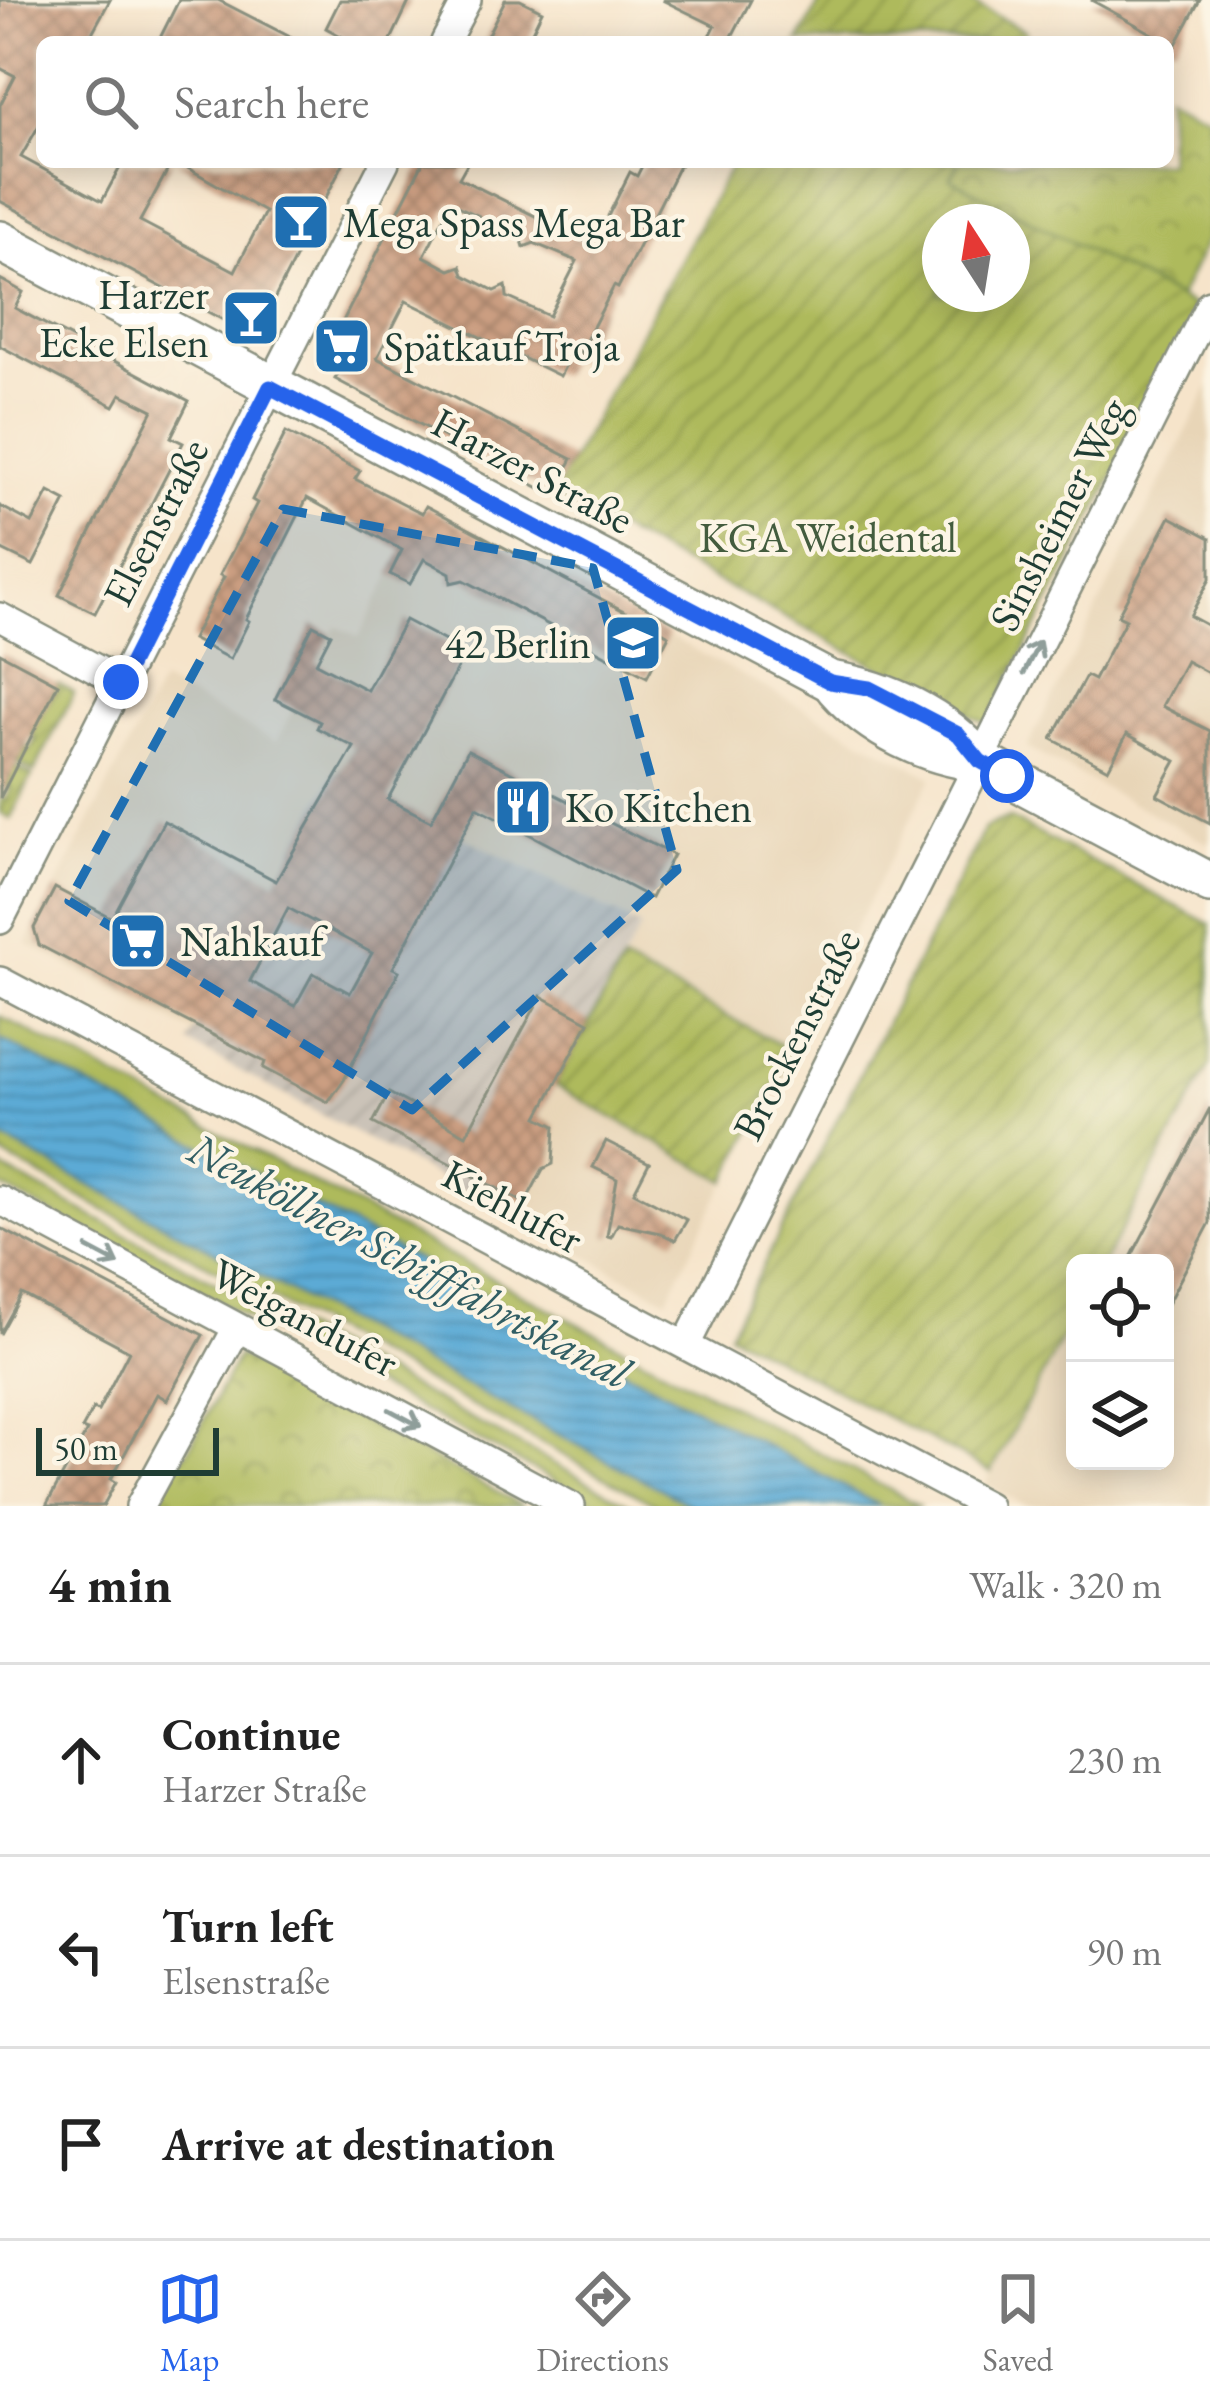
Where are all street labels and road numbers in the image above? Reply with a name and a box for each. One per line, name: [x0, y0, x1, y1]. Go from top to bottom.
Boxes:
street label: Sinsheimer Weg: [976, 388, 1141, 640]
street label: Harzer Straße: [423, 394, 643, 546]
street label: Elsenstraße: [90, 429, 221, 615]
street label: Brockenstraße: [720, 919, 873, 1149]
street label: Kiehlufer: [433, 1147, 593, 1266]
street label: Weigandufer: [202, 1245, 408, 1390]

